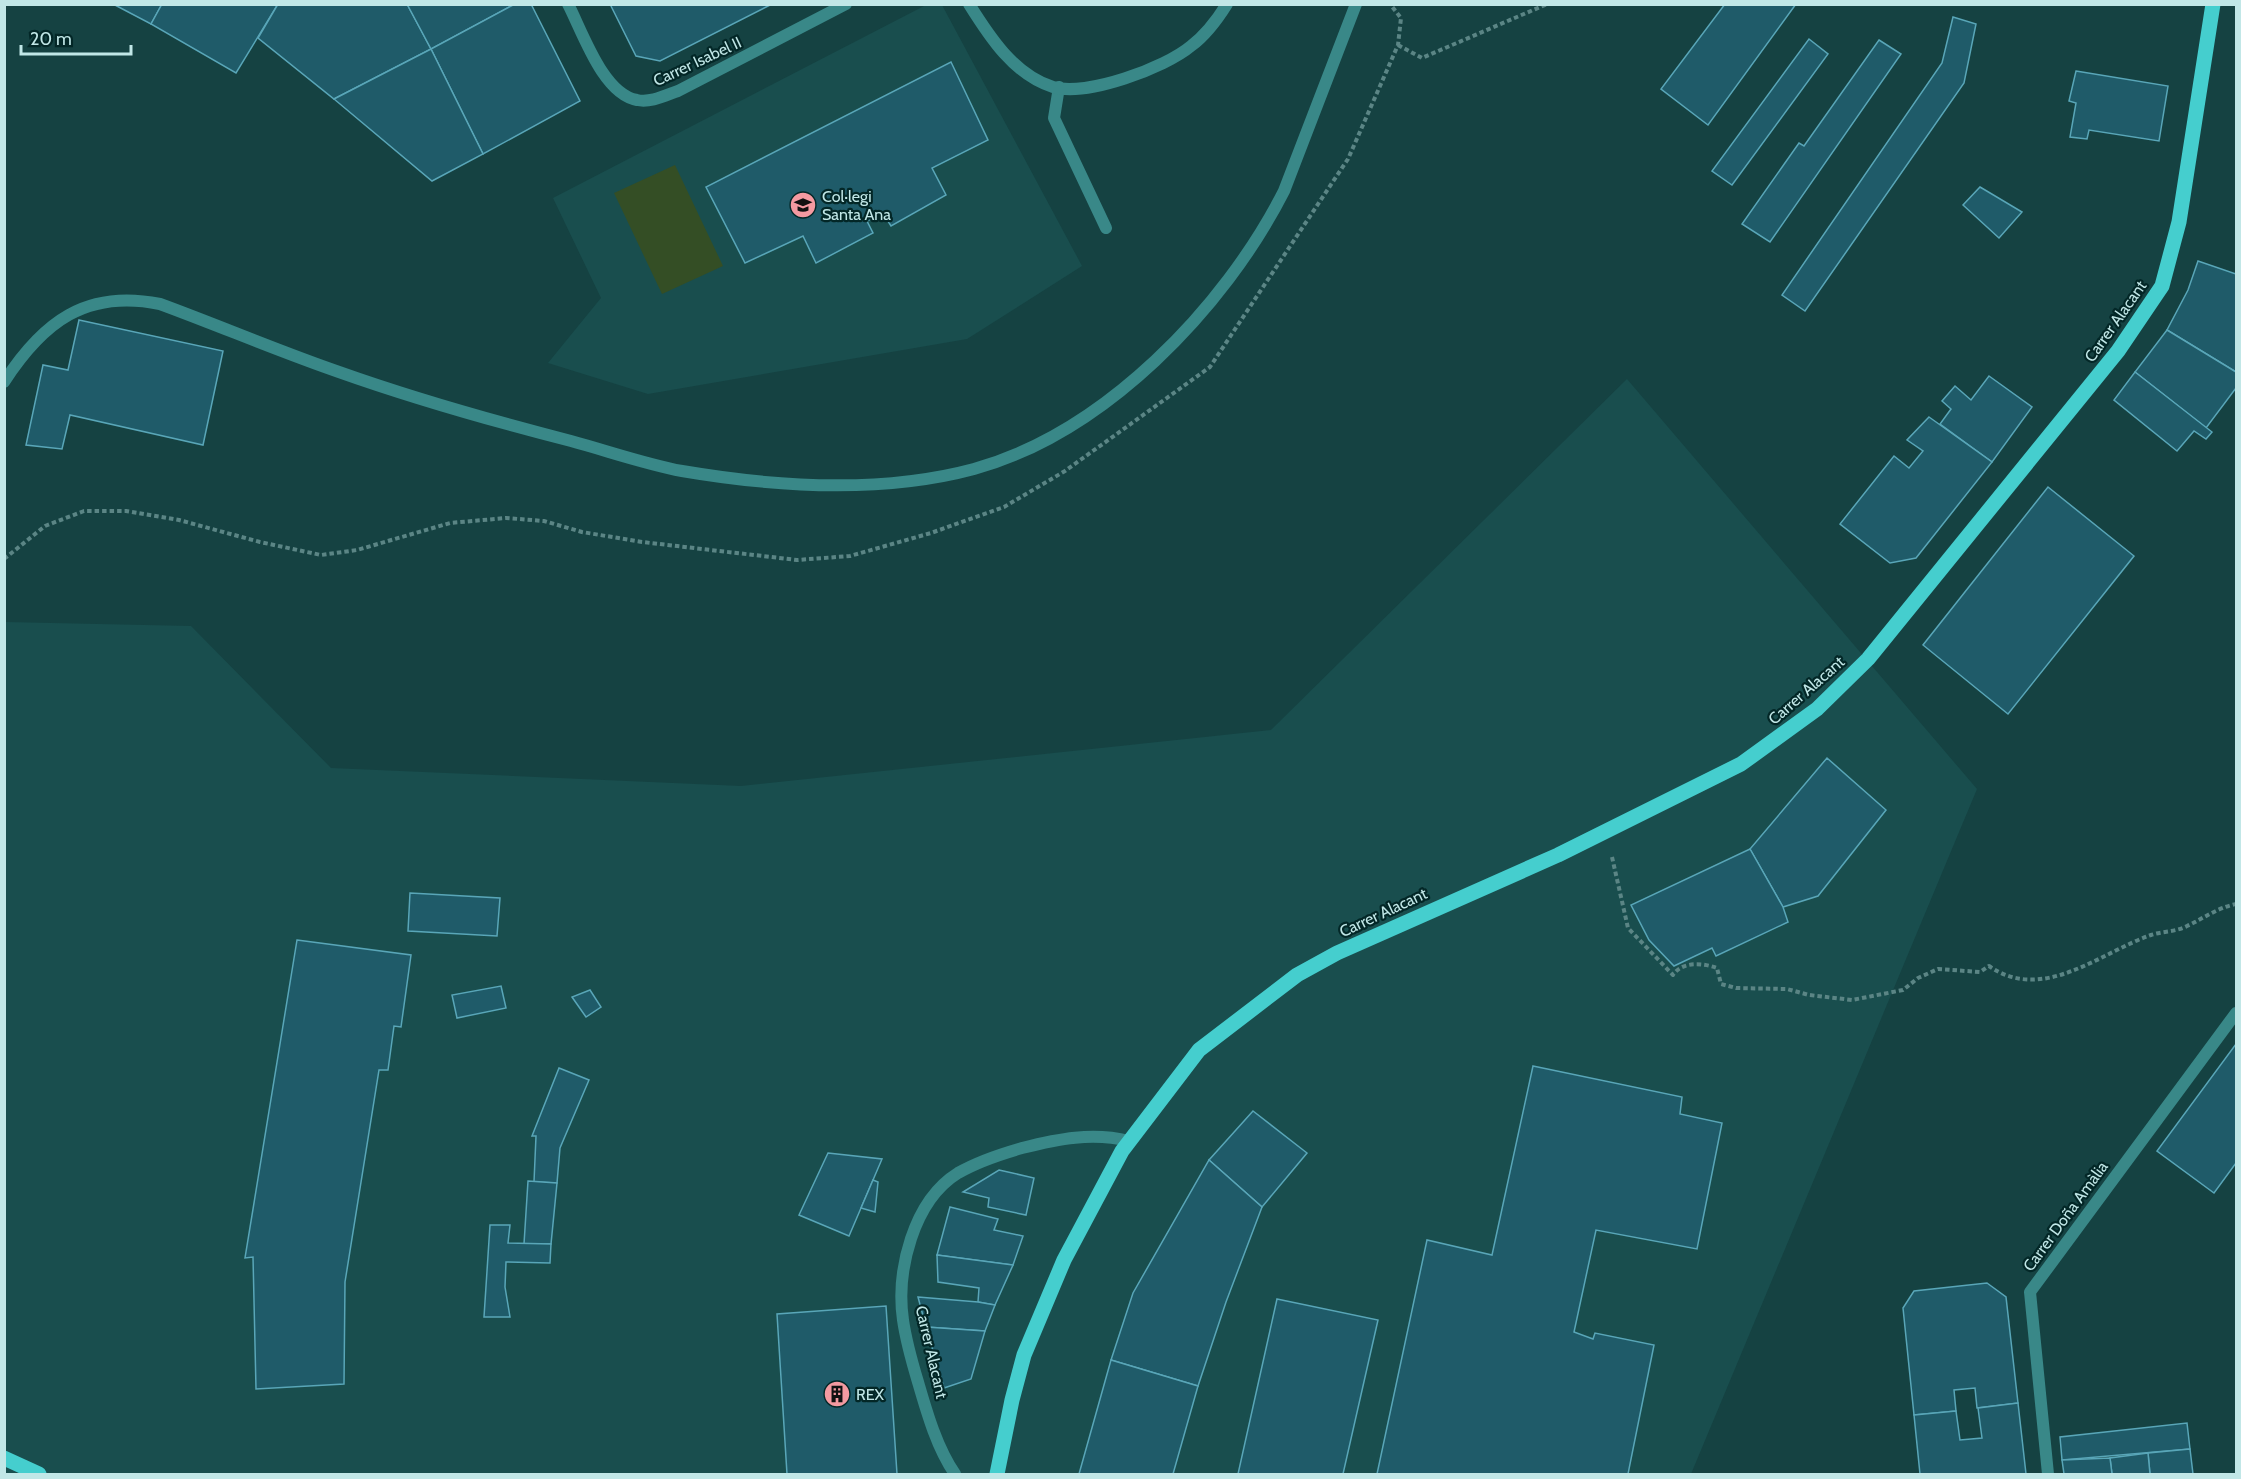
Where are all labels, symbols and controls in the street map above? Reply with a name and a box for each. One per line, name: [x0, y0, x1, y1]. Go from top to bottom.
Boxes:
scale bar: [21, 18, 130, 56]
text: 20 m: [30, 28, 72, 50]
street label: Carrer Isabel II: [650, 33, 744, 90]
place label: Col·legi Santa Ana: [822, 187, 891, 224]
school or university icon: Col·legi Santa Ana: [788, 190, 818, 220]
street label: Carrer Alacant: [2080, 277, 2151, 365]
street label: Carrer Alacant: [1764, 652, 1849, 729]
street label: Carrer Alacant: [1336, 884, 1431, 941]
street label: Carrer Doña Amàlia: [2019, 1157, 2112, 1275]
street label: Carrer Alacant: [912, 1304, 952, 1401]
building icon: REX: [822, 1379, 852, 1409]
place label: REX: [856, 1385, 885, 1404]

